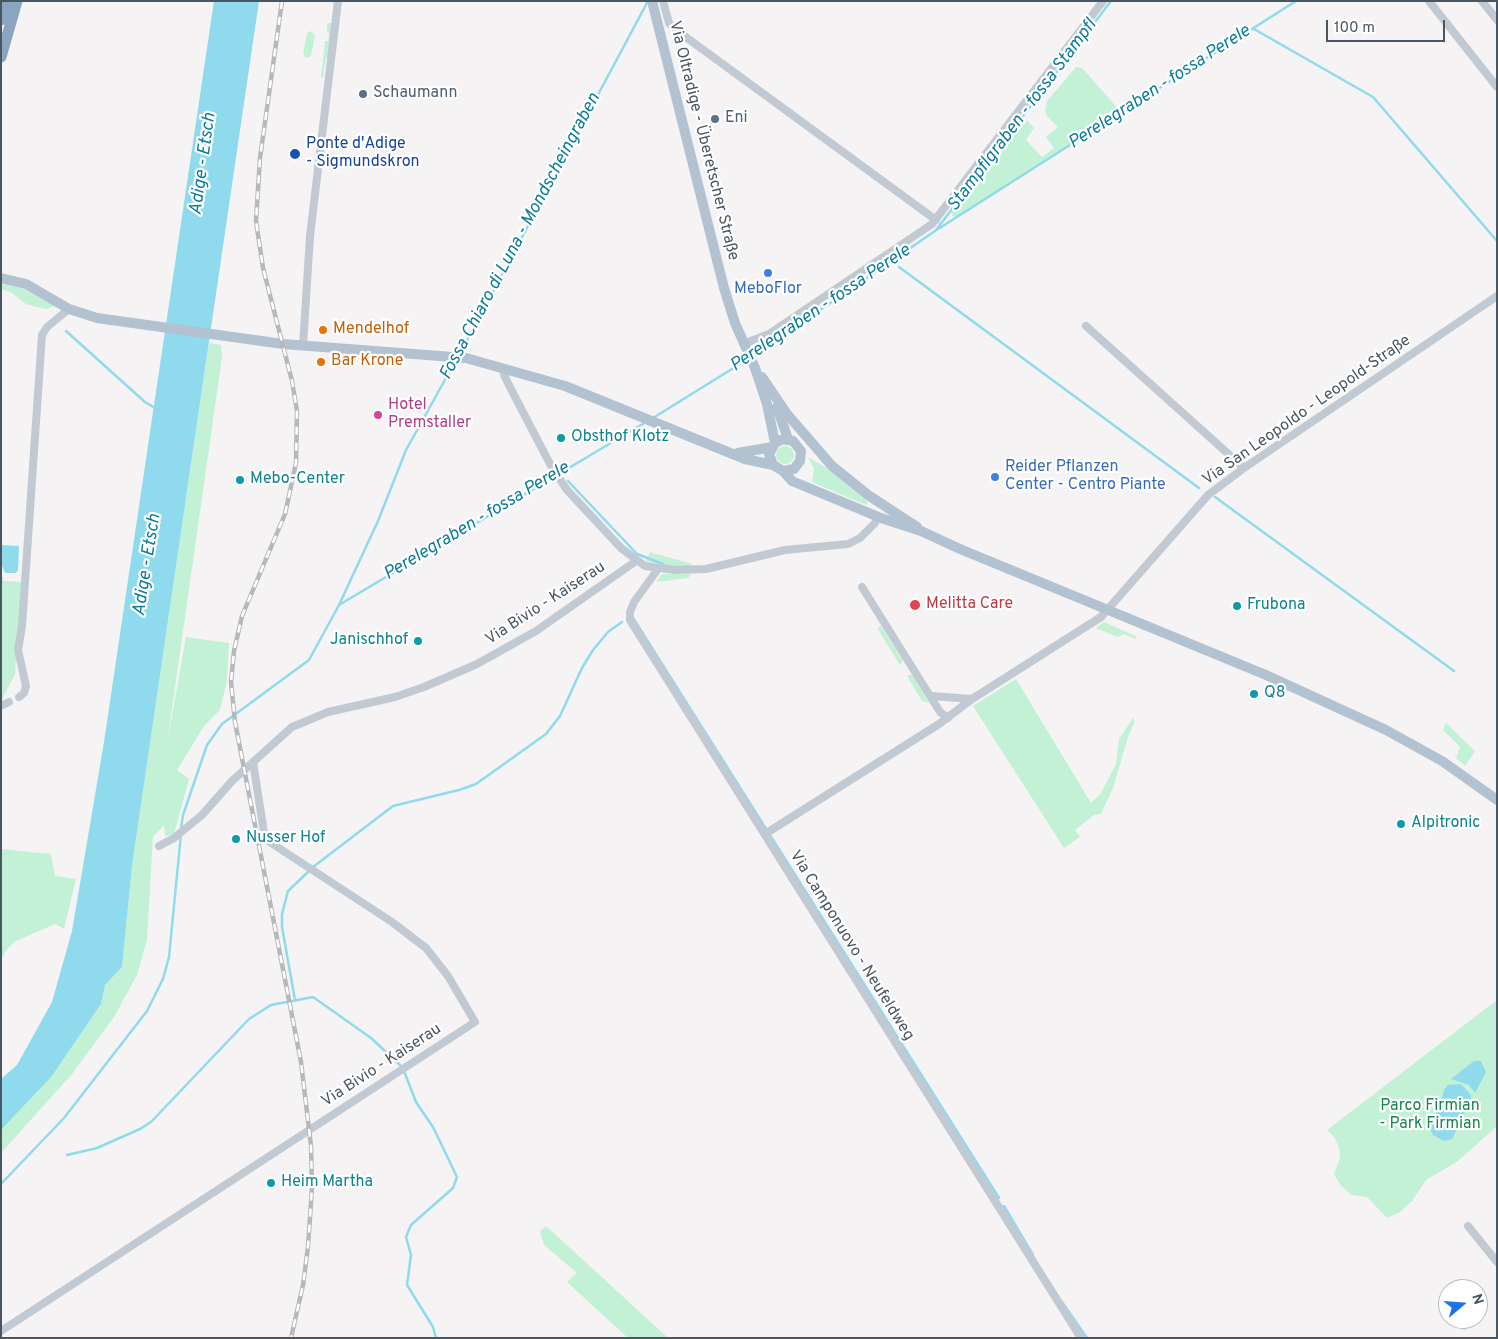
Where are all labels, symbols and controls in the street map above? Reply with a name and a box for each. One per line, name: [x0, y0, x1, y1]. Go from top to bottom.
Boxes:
scale bar: [1328, 10, 1447, 42]
water label: Stampflgraben - fossa Stampfl: [944, 16, 1102, 216]
street label: Via Oltradige - Überetscher Straße: [664, 19, 742, 263]
text: 100 m: [1334, 19, 1375, 38]
water label: Perelegraben - fossa Perele: [1065, 21, 1255, 155]
place label: Schaumann: [373, 84, 457, 104]
marker: Schaumann: [357, 88, 369, 100]
water label: Fossa Chiaro di Luna - Mondscheingraben: [436, 90, 606, 384]
place label: Eni: [725, 109, 748, 129]
water label: Adige - Etsch: [186, 112, 222, 216]
marker: Eni: [709, 113, 721, 125]
place label: Ponte d'Adige - Sigmundskron: [306, 135, 420, 173]
marker: Ponte d'Adige - Sigmundskron: [288, 147, 302, 161]
water label: Perelegraben - fossa Perele: [727, 241, 915, 377]
marker: MeboFlor: [762, 267, 774, 279]
place label: MeboFlor: [734, 280, 802, 300]
place label: Mendelhof: [333, 320, 409, 340]
marker: Mendelhof: [317, 324, 329, 336]
street label: Via San Leopoldo - Leopold-Straße: [1199, 332, 1415, 490]
place label: Bar Krone: [331, 352, 403, 372]
marker: Bar Krone: [315, 356, 327, 368]
place label: Hotel Premstaller: [388, 396, 471, 434]
marker: Hotel Premstaller: [372, 409, 384, 421]
place label: Obsthof Klotz: [571, 428, 669, 448]
marker: Obsthof Klotz: [555, 432, 567, 444]
water label: Perelegraben - fossa Perele: [380, 458, 574, 586]
place label: Reider Pflanzen Center - Centro Piante: [1005, 458, 1166, 496]
place label: Mebo-Center: [250, 470, 345, 490]
marker: Reider Pflanzen Center - Centro Piante: [989, 471, 1001, 483]
marker: Mebo-Center: [234, 474, 246, 486]
water label: Adige - Etsch: [129, 512, 167, 618]
street label: Via Bivio - Kaiserau: [483, 558, 609, 650]
place label: Melitta Care: [926, 595, 1013, 615]
place label: Frubona: [1247, 596, 1305, 616]
marker: Melitta Care: [908, 598, 922, 612]
marker: Frubona: [1231, 600, 1243, 612]
place label: Janischhof: [330, 631, 408, 651]
marker: Janischhof: [412, 635, 424, 647]
place label: Q8: [1264, 684, 1285, 704]
marker: Q8: [1248, 688, 1260, 700]
place label: Alpitronic: [1411, 814, 1480, 834]
marker: Alpitronic: [1395, 818, 1407, 830]
place label: Nusser Hof: [246, 829, 325, 849]
marker: Nusser Hof: [230, 833, 242, 845]
street label: Via Camponuovo - Neufeldweg: [785, 848, 917, 1044]
street label: Via Bivio - Kaiserau: [319, 1020, 445, 1112]
park label: Parco Firmian - Park Firmian: [1379, 1097, 1481, 1135]
place label: Heim Martha: [281, 1173, 373, 1193]
marker: Heim Martha: [265, 1177, 277, 1189]
north arrow: [1438, 1279, 1488, 1329]
text: N: [1467, 1292, 1486, 1307]

